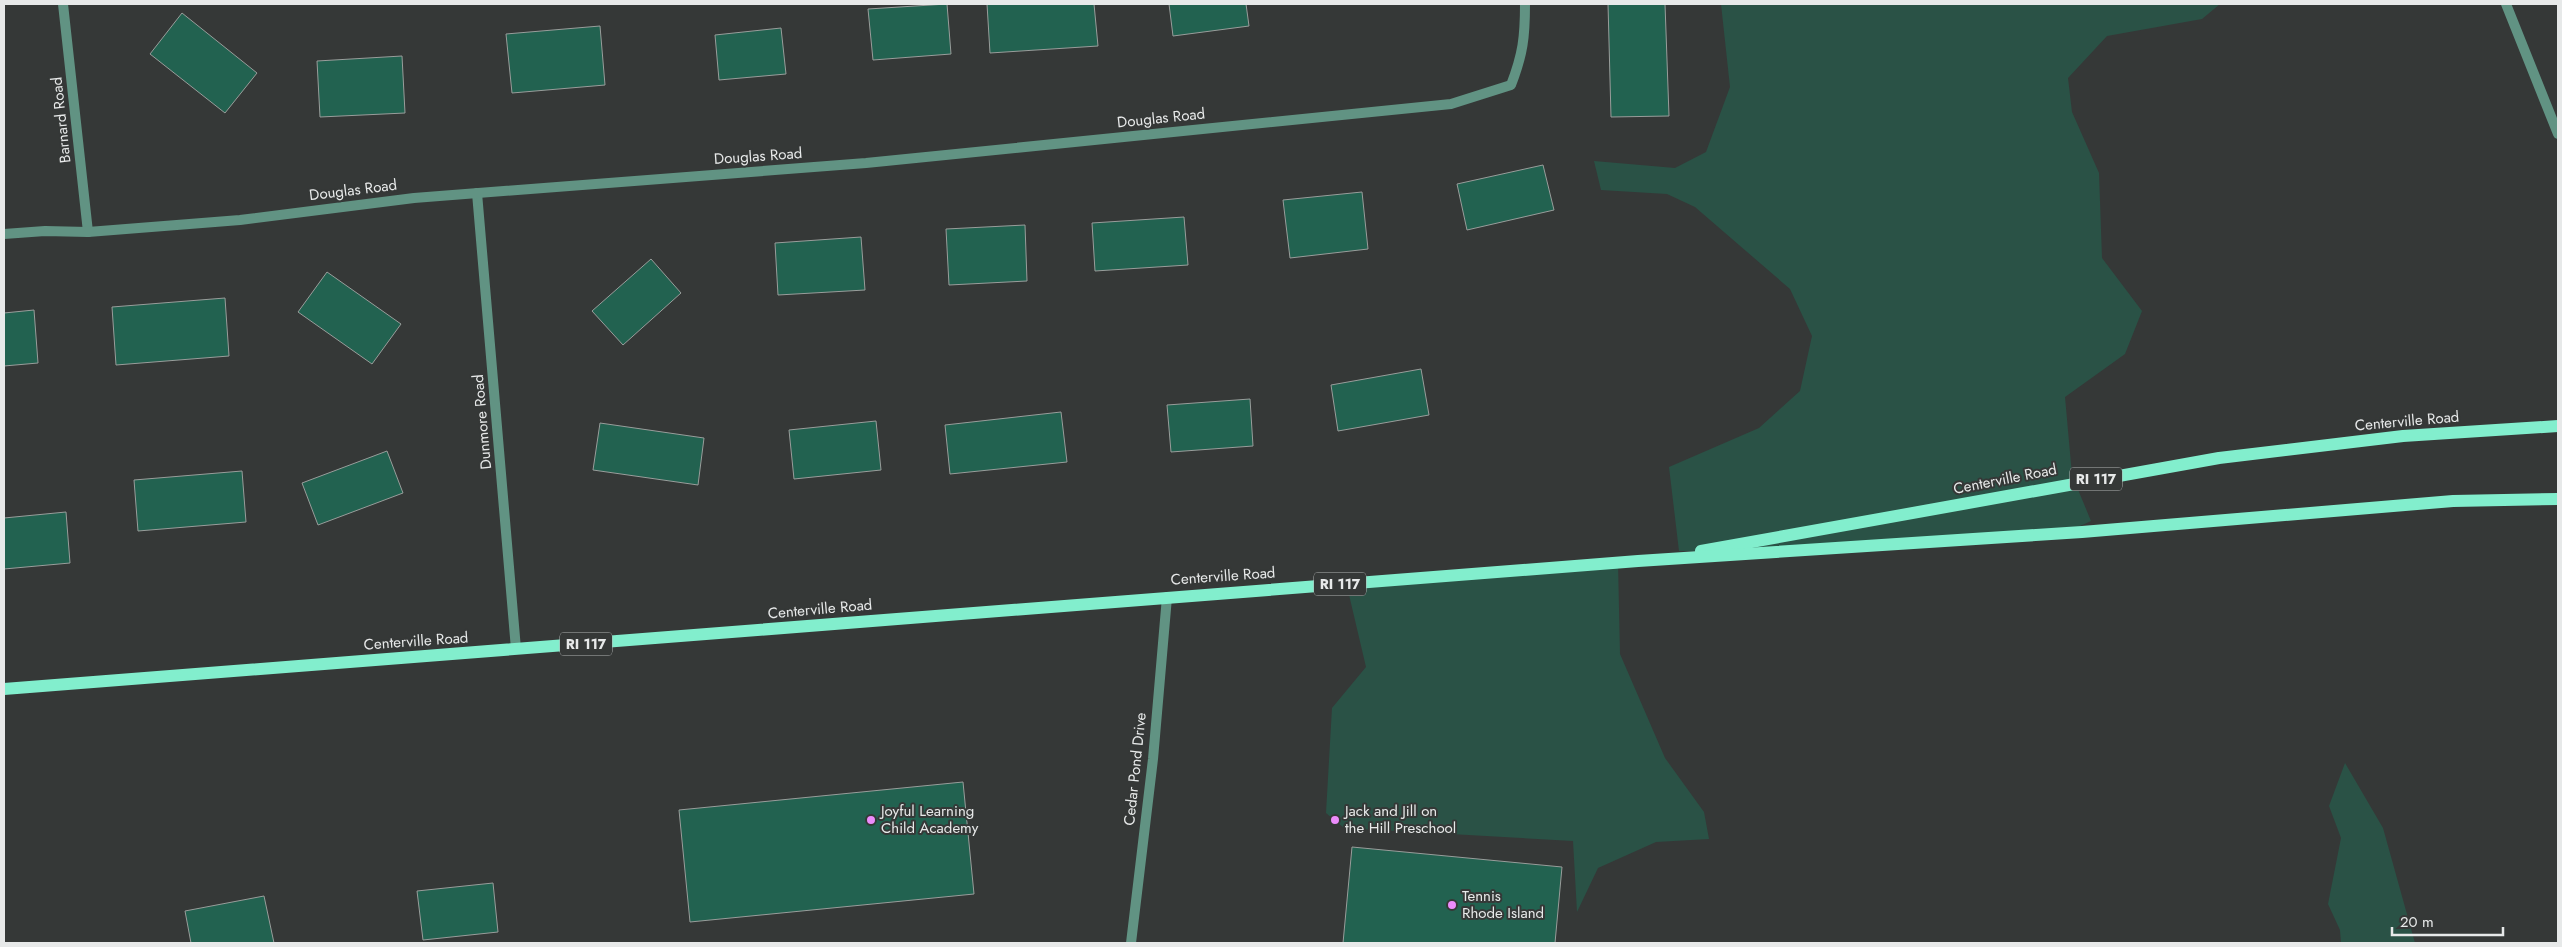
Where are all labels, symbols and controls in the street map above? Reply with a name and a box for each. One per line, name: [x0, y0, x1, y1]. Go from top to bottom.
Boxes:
street label: Barnard Road: [46, 76, 76, 164]
street label: Douglas Road: [1116, 102, 1206, 134]
street label: Douglas Road: [713, 142, 803, 170]
street label: Douglas Road: [308, 174, 398, 206]
street label: Dunmore Road: [467, 374, 497, 470]
street label: Centerville Road: [2354, 405, 2460, 437]
street label: Centerville Road: [1951, 458, 2059, 500]
road number: RI 117: [2070, 468, 2122, 490]
street label: Centerville Road: [1170, 561, 1276, 591]
road number: RI 117: [1314, 572, 1366, 596]
street label: Centerville Road: [767, 593, 873, 625]
street label: Centerville Road: [363, 626, 469, 656]
road number: RI 117: [560, 633, 612, 656]
street label: Cedar Pond Drive: [1118, 711, 1152, 827]
place label: Joyful Learning Child Academy: [879, 800, 979, 839]
place label: Jack and Jill on the Hill Preschool: [1343, 800, 1456, 839]
marker: Joyful Learning Child Academy: [865, 814, 877, 826]
marker: Jack and Jill on the Hill Preschool: [1329, 814, 1341, 826]
place label: Tennis Rhode Island: [1462, 885, 1544, 924]
marker: Tennis Rhode Island: [1446, 899, 1458, 911]
scale bar: [2392, 904, 2503, 936]
text: 20 m: [2400, 911, 2434, 933]

